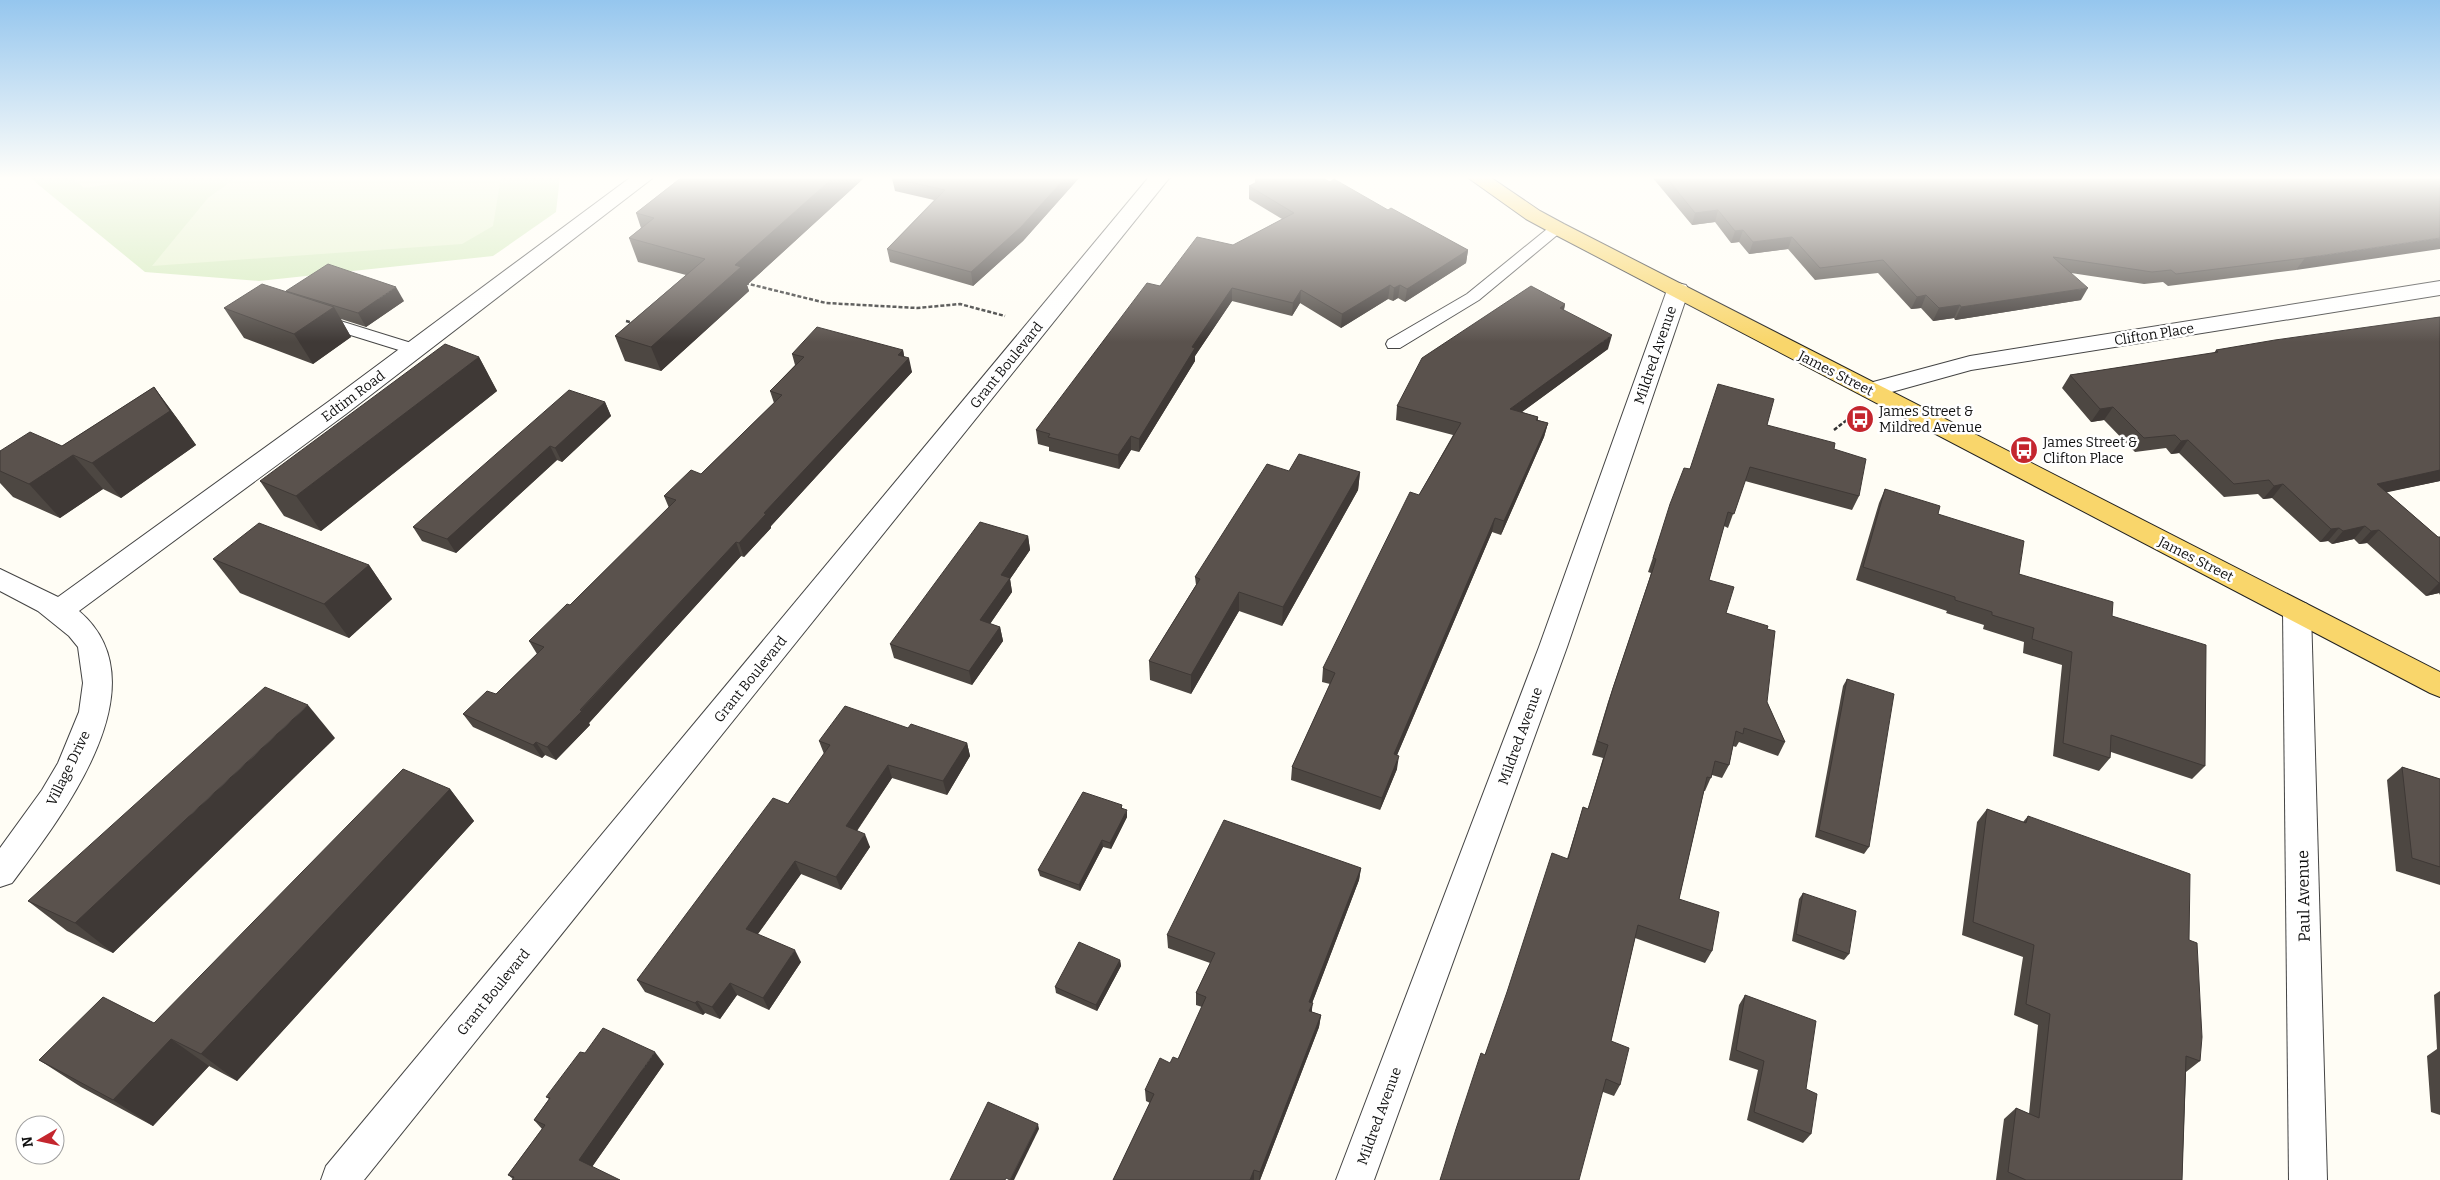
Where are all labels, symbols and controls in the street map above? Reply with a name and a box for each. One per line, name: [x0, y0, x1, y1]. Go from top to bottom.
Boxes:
street label: Mildred Avenue: [1631, 304, 1680, 407]
street label: Grant Boulevard: [966, 319, 1046, 412]
street label: Clifton Place: [2113, 320, 2195, 349]
street label: James Street: [1794, 347, 1876, 400]
street label: Edtim Road: [318, 367, 388, 426]
place label: James Street & Mildred Avenue: [1878, 403, 1982, 436]
bus stop icon: James Street & Mildred Avenue: [1845, 404, 1875, 434]
place label: James Street & Clifton Place: [2042, 434, 2138, 467]
bus stop icon: James Street & Clifton Place: [2009, 435, 2039, 465]
street label: James Street: [2154, 533, 2236, 586]
street label: Grant Boulevard: [710, 633, 790, 726]
street label: Mildred Avenue: [1495, 685, 1546, 787]
street label: Village Drive: [43, 728, 94, 809]
street label: Paul Avenue: [2293, 850, 2314, 942]
street label: Grant Boulevard: [453, 946, 533, 1039]
street label: Mildred Avenue: [1354, 1065, 1405, 1167]
north arrow: [15, 1115, 65, 1165]
text: N: [18, 1135, 37, 1149]

